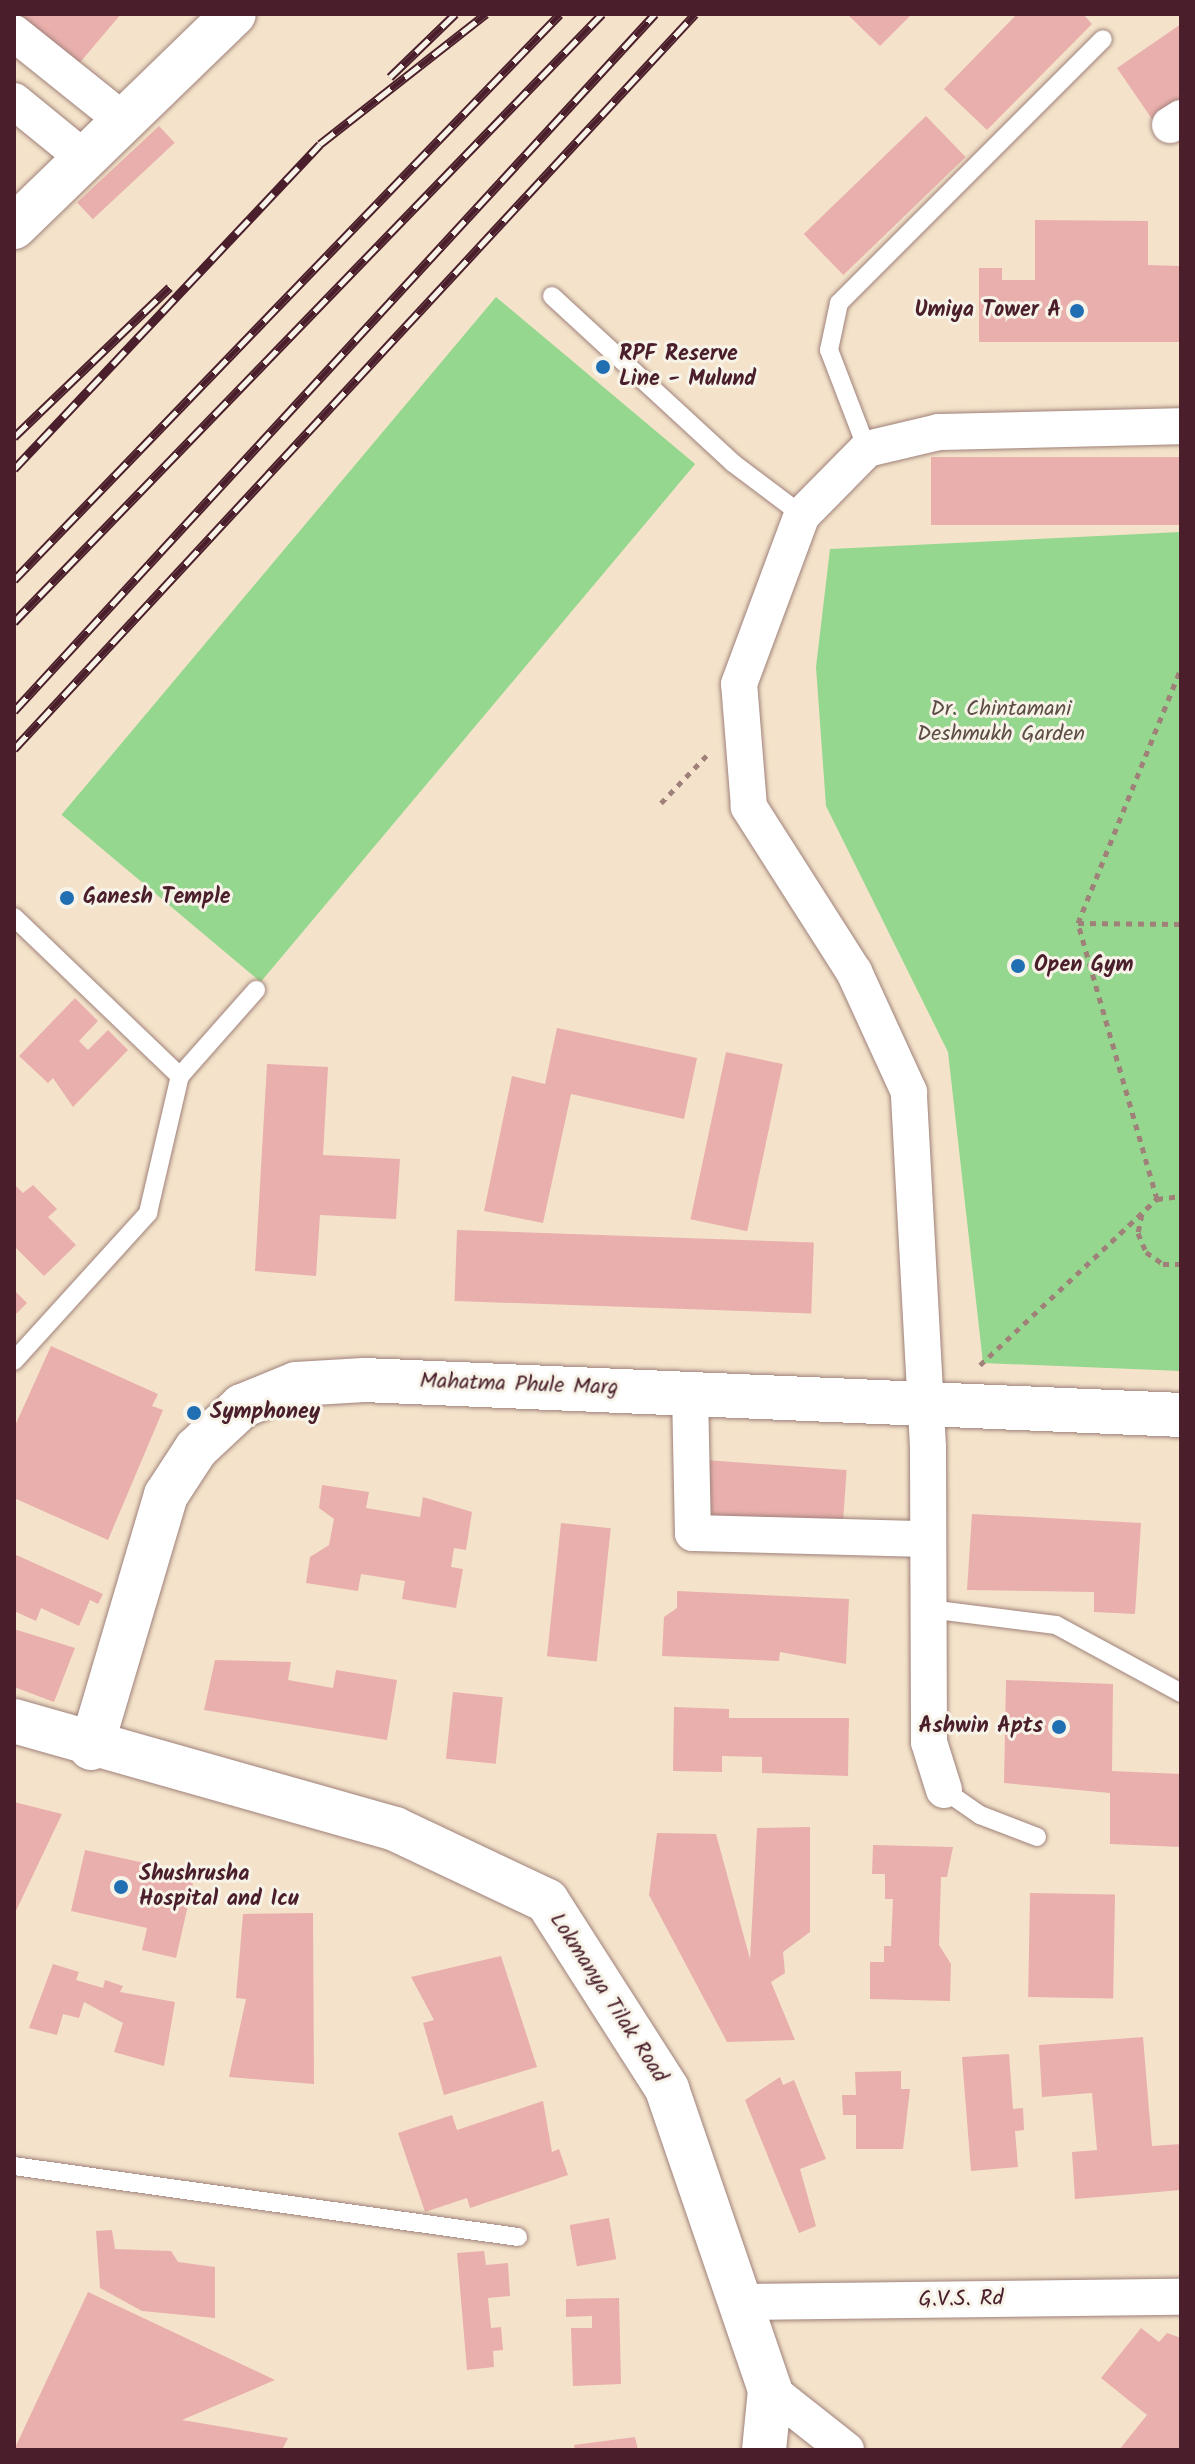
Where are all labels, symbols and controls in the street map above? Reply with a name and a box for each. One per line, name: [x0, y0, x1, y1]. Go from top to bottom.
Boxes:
place label: Umiya Tower A: [914, 298, 1061, 324]
marker: Umiya Tower A: [1068, 302, 1086, 320]
place label: RPF Reserve Line - Mulund: [619, 341, 756, 392]
marker: RPF Reserve Line - Mulund: [594, 358, 612, 376]
park label: Dr. Chintamani Deshmukh Garden: [917, 696, 1085, 748]
place label: Ganesh Temple: [83, 885, 231, 911]
marker: Ganesh Temple: [58, 889, 76, 907]
place label: Open Gym: [1034, 953, 1133, 979]
marker: Open Gym: [1009, 957, 1027, 975]
street label: Mahatma Phule Marg: [419, 1368, 619, 1402]
place label: Symphoney: [210, 1400, 320, 1426]
marker: Symphoney: [185, 1404, 203, 1422]
place label: Ashwin Apts: [919, 1714, 1043, 1740]
marker: Ashwin Apts: [1050, 1718, 1068, 1736]
place label: Shushrusha Hospital and Icu: [139, 1861, 299, 1912]
marker: Shushrusha Hospital and Icu: [110, 1876, 132, 1898]
street label: Lokmanya Tilak Road: [543, 1908, 673, 2088]
street label: G.V.S. Rd: [918, 2286, 1004, 2314]

